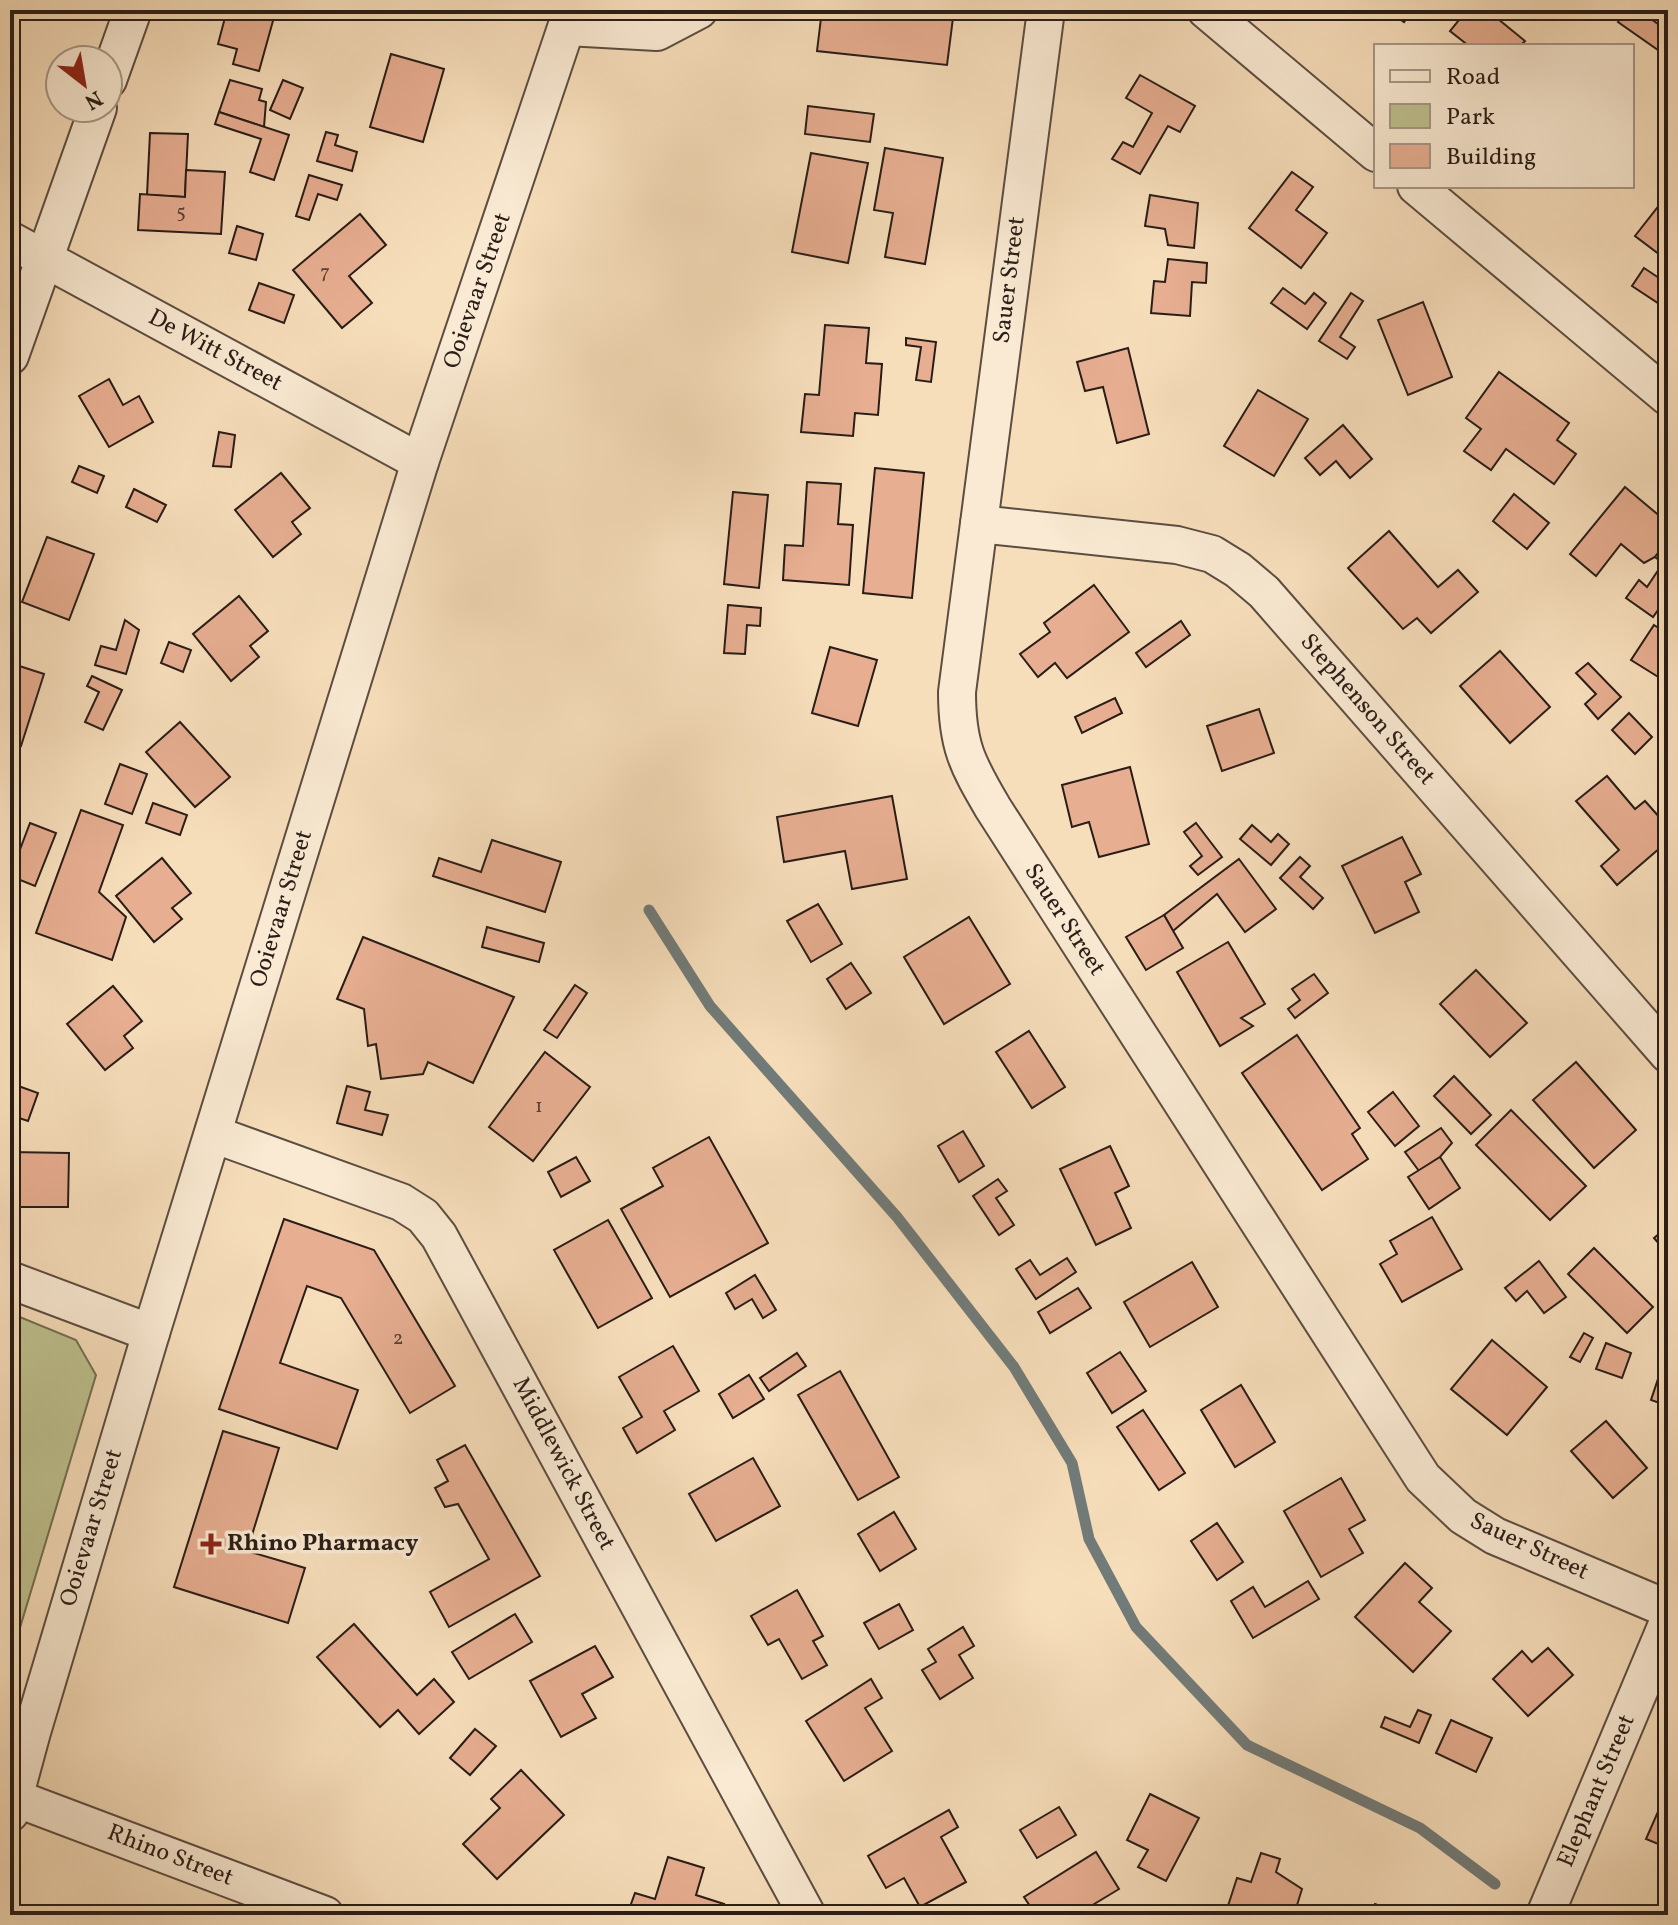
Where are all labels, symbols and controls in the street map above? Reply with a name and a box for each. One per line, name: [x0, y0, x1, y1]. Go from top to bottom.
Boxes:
north arrow: [44, 44, 124, 124]
legend: [1374, 44, 1634, 188]
text: Road: [1446, 61, 1500, 95]
text: N: [78, 82, 108, 116]
text: Park: [1446, 101, 1495, 135]
text: Building: [1446, 141, 1536, 175]
house number: 5: [176, 199, 186, 227]
street label: Ooievaar Street: [435, 208, 521, 374]
street label: Sauer Street: [985, 214, 1035, 346]
house number: 7: [320, 259, 330, 287]
street label: De Witt Street: [142, 301, 288, 401]
street label: Stephenson Street: [1291, 627, 1443, 793]
street label: Ooievaar Street: [242, 826, 322, 992]
street label: Sauer Street: [1015, 857, 1113, 983]
house number: 1: [535, 1093, 543, 1121]
house number: 2: [393, 1325, 403, 1353]
street label: Middlewick Street: [503, 1371, 623, 1557]
street label: Ooievaar Street: [52, 1445, 132, 1611]
street label: Sauer Street: [1464, 1505, 1594, 1589]
place label: Rhino Pharmacy: [227, 1527, 419, 1561]
marker: Rhino Pharmacy: [202, 1535, 220, 1553]
street label: Elephant Street: [1549, 1709, 1645, 1873]
street label: Rhino Street: [102, 1816, 238, 1896]

